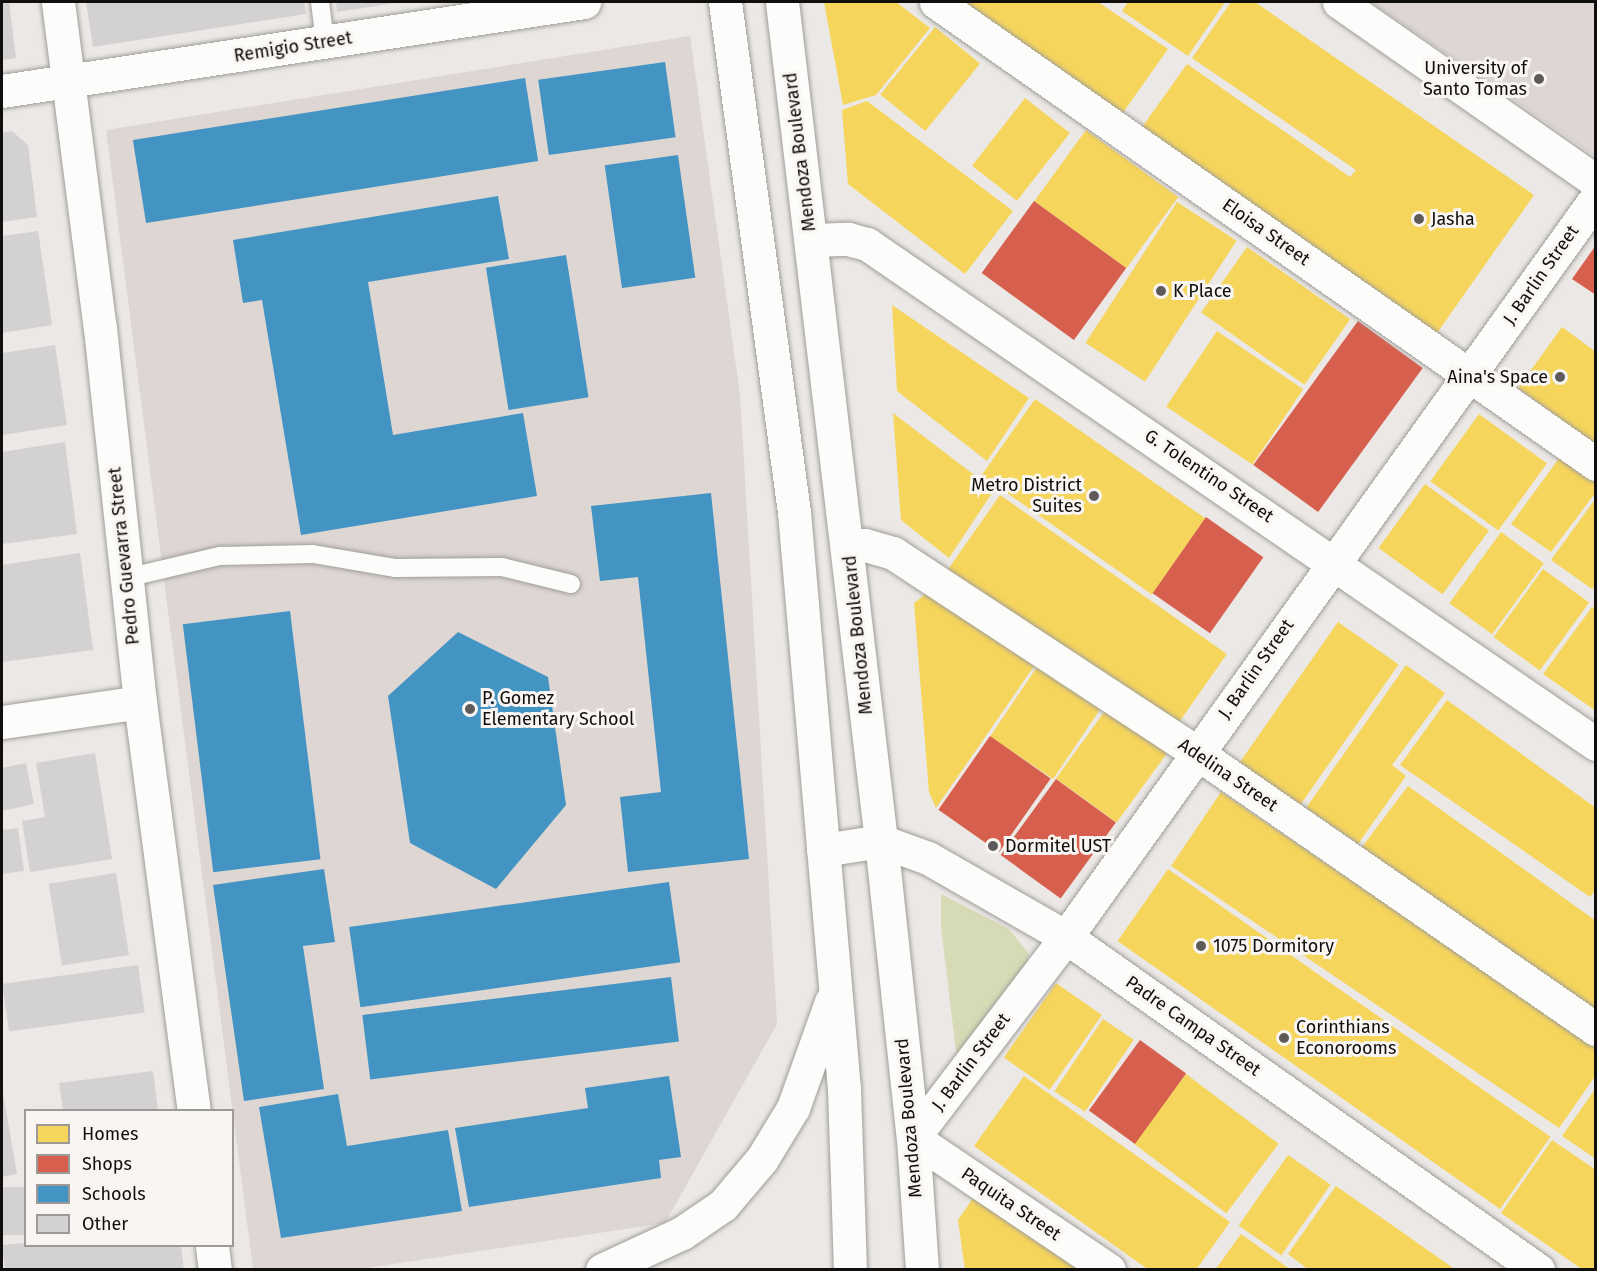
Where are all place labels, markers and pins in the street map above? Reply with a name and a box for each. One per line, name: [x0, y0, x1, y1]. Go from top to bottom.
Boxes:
place label: University of Santo Tomas: [1423, 58, 1527, 100]
marker: University of Santo Tomas: [1532, 72, 1546, 86]
place label: Jasha: [1431, 208, 1475, 230]
marker: Jasha: [1412, 212, 1426, 226]
place label: K Place: [1173, 280, 1232, 302]
marker: K Place: [1154, 284, 1168, 298]
place label: Aina's Space: [1447, 366, 1548, 388]
marker: Aina's Space: [1553, 370, 1567, 384]
place label: Metro District Suites: [971, 475, 1082, 518]
marker: Metro District Suites: [1087, 489, 1101, 503]
place label: P. Gomez Elementary School: [482, 688, 634, 730]
marker: P. Gomez Elementary School: [463, 702, 477, 716]
place label: Dormitel UST: [1005, 835, 1111, 857]
marker: Dormitel UST: [986, 839, 1000, 853]
place label: 1075 Dormitory: [1213, 935, 1334, 957]
marker: 1075 Dormitory: [1194, 939, 1208, 953]
place label: Corinthians Econorooms: [1296, 1017, 1396, 1060]
marker: Corinthians Econorooms: [1277, 1031, 1291, 1045]

